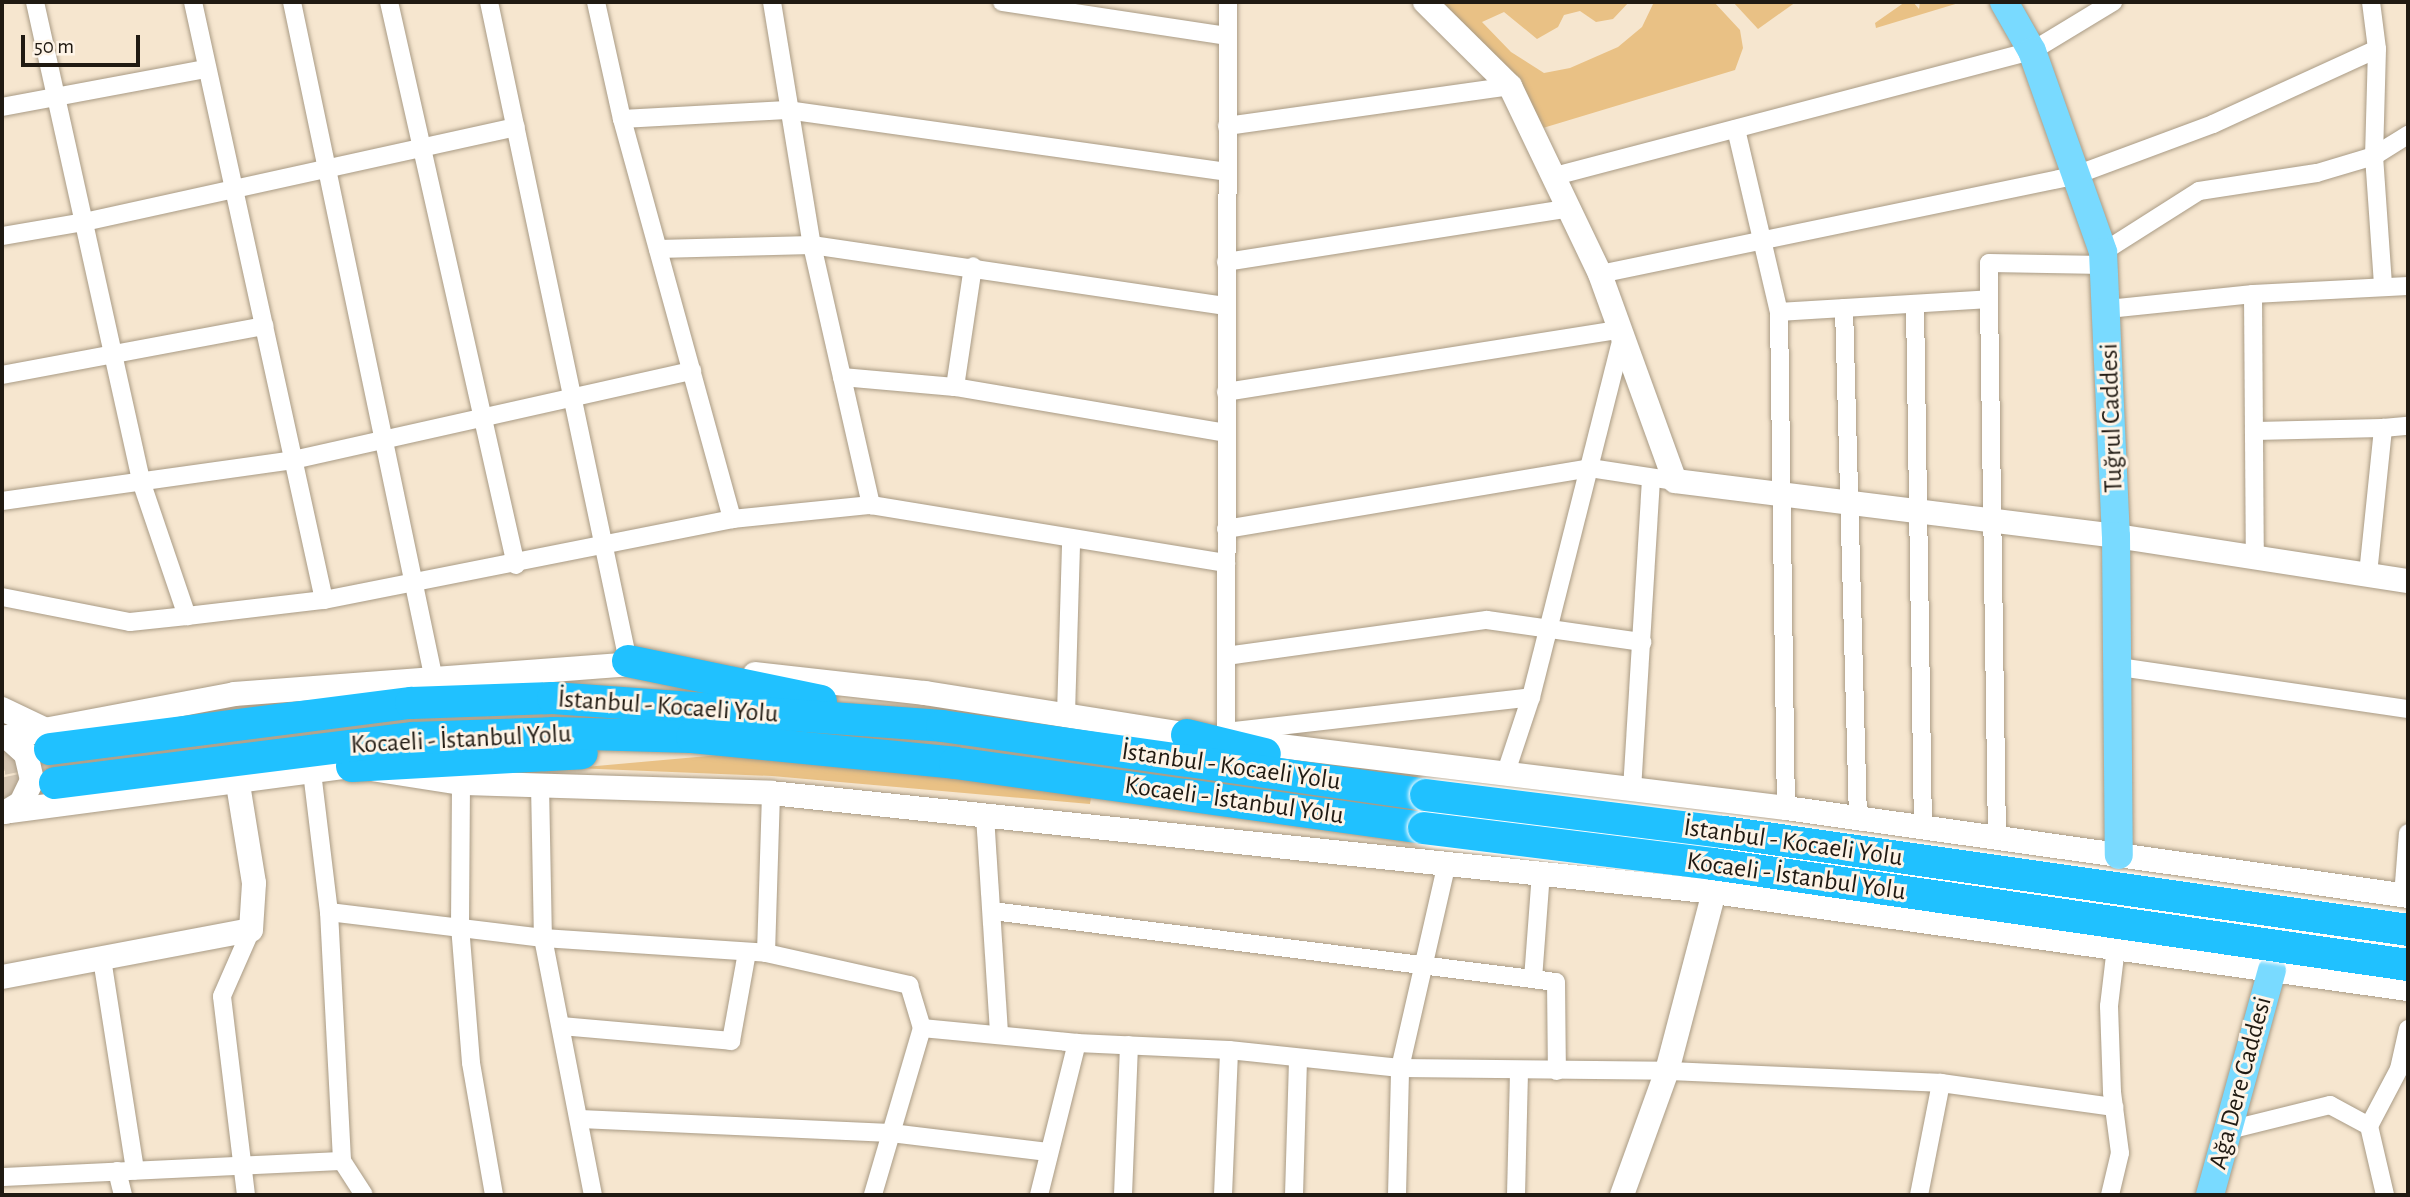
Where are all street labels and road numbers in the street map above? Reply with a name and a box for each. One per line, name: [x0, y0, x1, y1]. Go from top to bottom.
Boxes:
street label: Tuğrul Caddesi: [2094, 343, 2130, 493]
street label: İstanbul - Kocaeli Yolu: [557, 684, 779, 730]
street label: Kocaeli - İstanbul Yolu: [350, 719, 572, 761]
street label: İstanbul - Kocaeli Yolu: [1120, 736, 1342, 798]
street label: Kocaeli - İstanbul Yolu: [1123, 770, 1345, 832]
street label: İstanbul - Kocaeli Yolu: [1682, 812, 1904, 874]
street label: Kocaeli - İstanbul Yolu: [1685, 846, 1907, 908]
street label: Ağa Dere Caddesi: [2203, 993, 2279, 1173]

